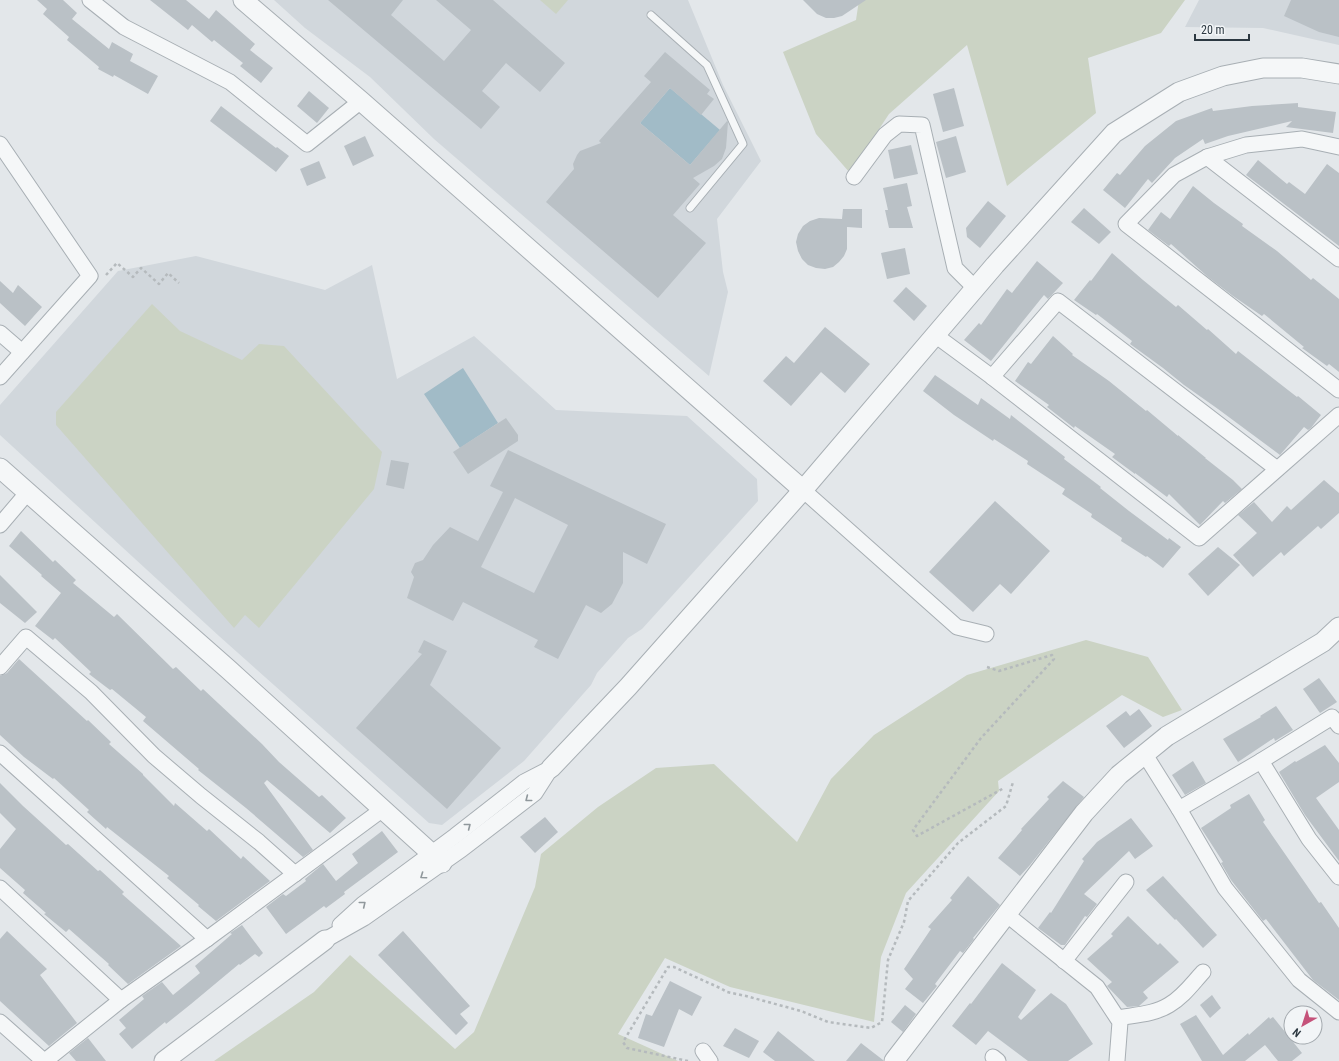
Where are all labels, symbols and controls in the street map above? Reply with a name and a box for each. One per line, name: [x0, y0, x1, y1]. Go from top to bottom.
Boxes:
scale bar: [1195, 16, 1249, 42]
text: 20 m: [1201, 23, 1225, 37]
one-way arrow: [525, 794, 532, 801]
one-way arrow: [463, 824, 470, 831]
one-way arrow: [420, 871, 427, 879]
one-way arrow: [359, 901, 366, 908]
north arrow: [1283, 1005, 1323, 1045]
text: N: [1290, 1025, 1304, 1040]

